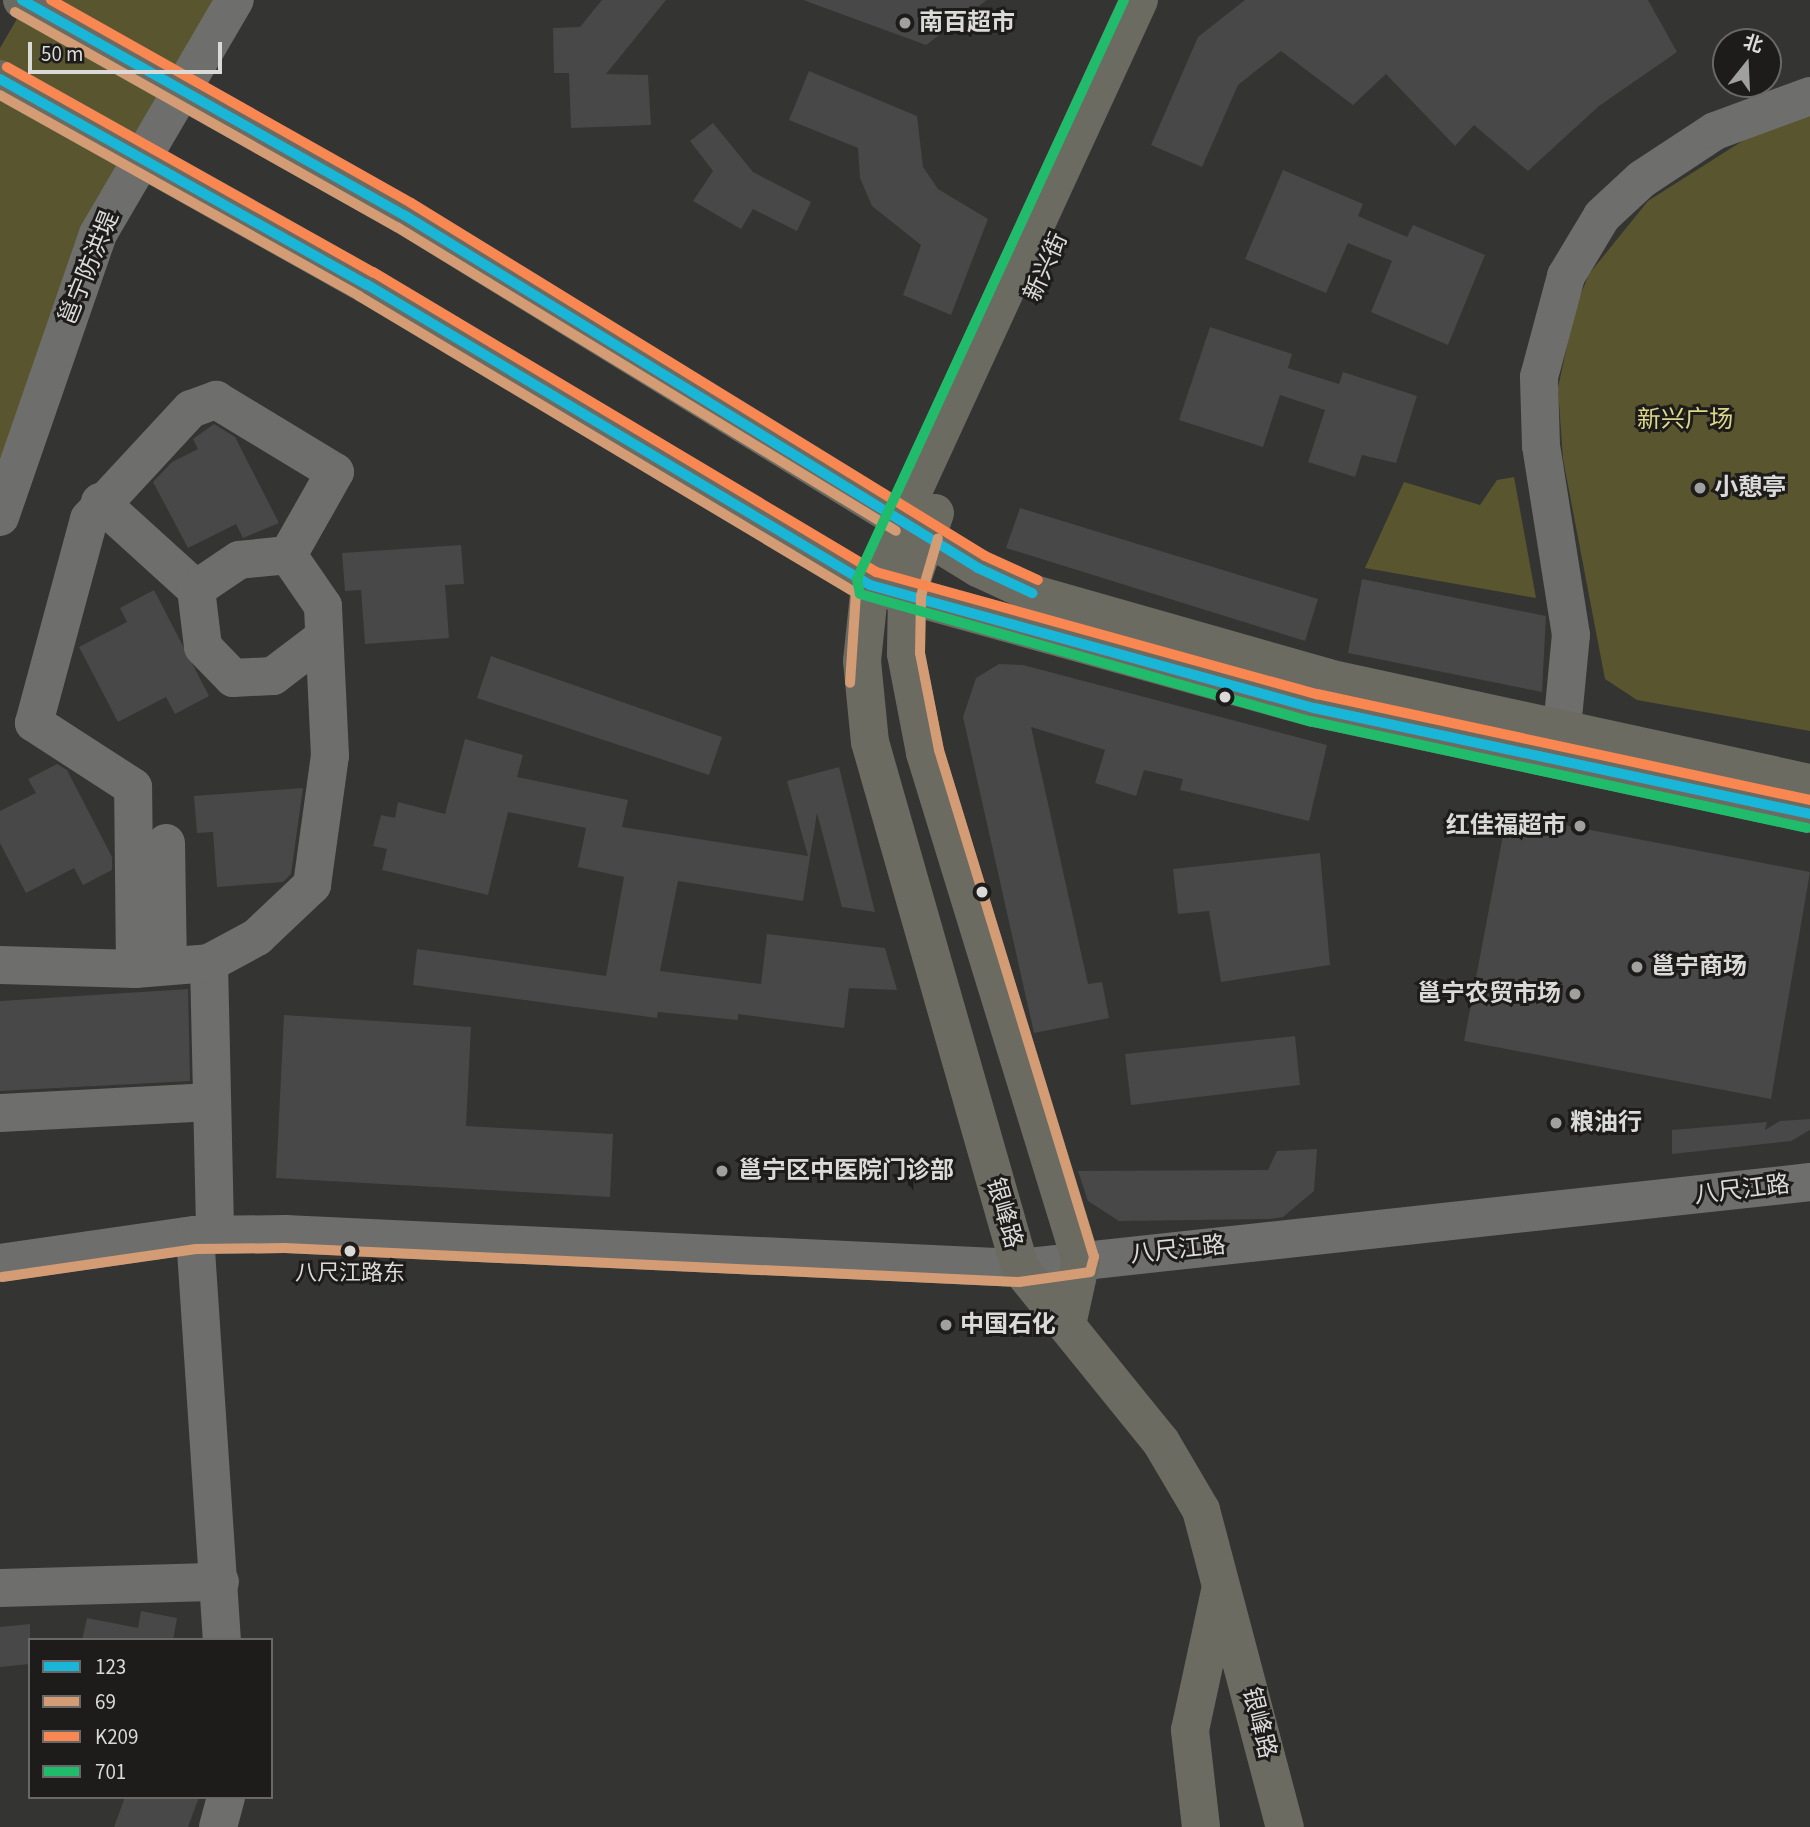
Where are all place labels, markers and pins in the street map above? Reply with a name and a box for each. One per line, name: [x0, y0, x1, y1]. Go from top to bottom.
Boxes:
place label: 南百超市: [919, 9, 1015, 37]
marker: 南百超市: [897, 15, 913, 31]
place label: 小憩亭: [1714, 474, 1786, 502]
marker: 小憩亭: [1692, 480, 1708, 496]
unlabelled marker: [1218, 690, 1232, 704]
place label: 红佳福超市: [1446, 812, 1566, 840]
marker: 红佳福超市: [1572, 818, 1588, 834]
unlabelled marker: [975, 885, 989, 899]
place label: 邕宁商场: [1651, 953, 1747, 981]
marker: 邕宁商场: [1629, 959, 1645, 975]
place label: 邕宁农贸市场: [1417, 980, 1561, 1008]
marker: 邕宁农贸市场: [1567, 986, 1583, 1002]
place label: 粮油行: [1570, 1109, 1642, 1137]
marker: 粮油行: [1548, 1115, 1564, 1131]
place label: 邕宁区中医院门诊部: [738, 1157, 954, 1185]
marker: 邕宁区中医院门诊部: [712, 1161, 732, 1181]
marker: 八尺江路东: [343, 1244, 357, 1258]
place label: 八尺江路东: [295, 1261, 405, 1287]
place label: 中国石化: [960, 1311, 1056, 1339]
marker: 中国石化: [938, 1317, 954, 1333]

